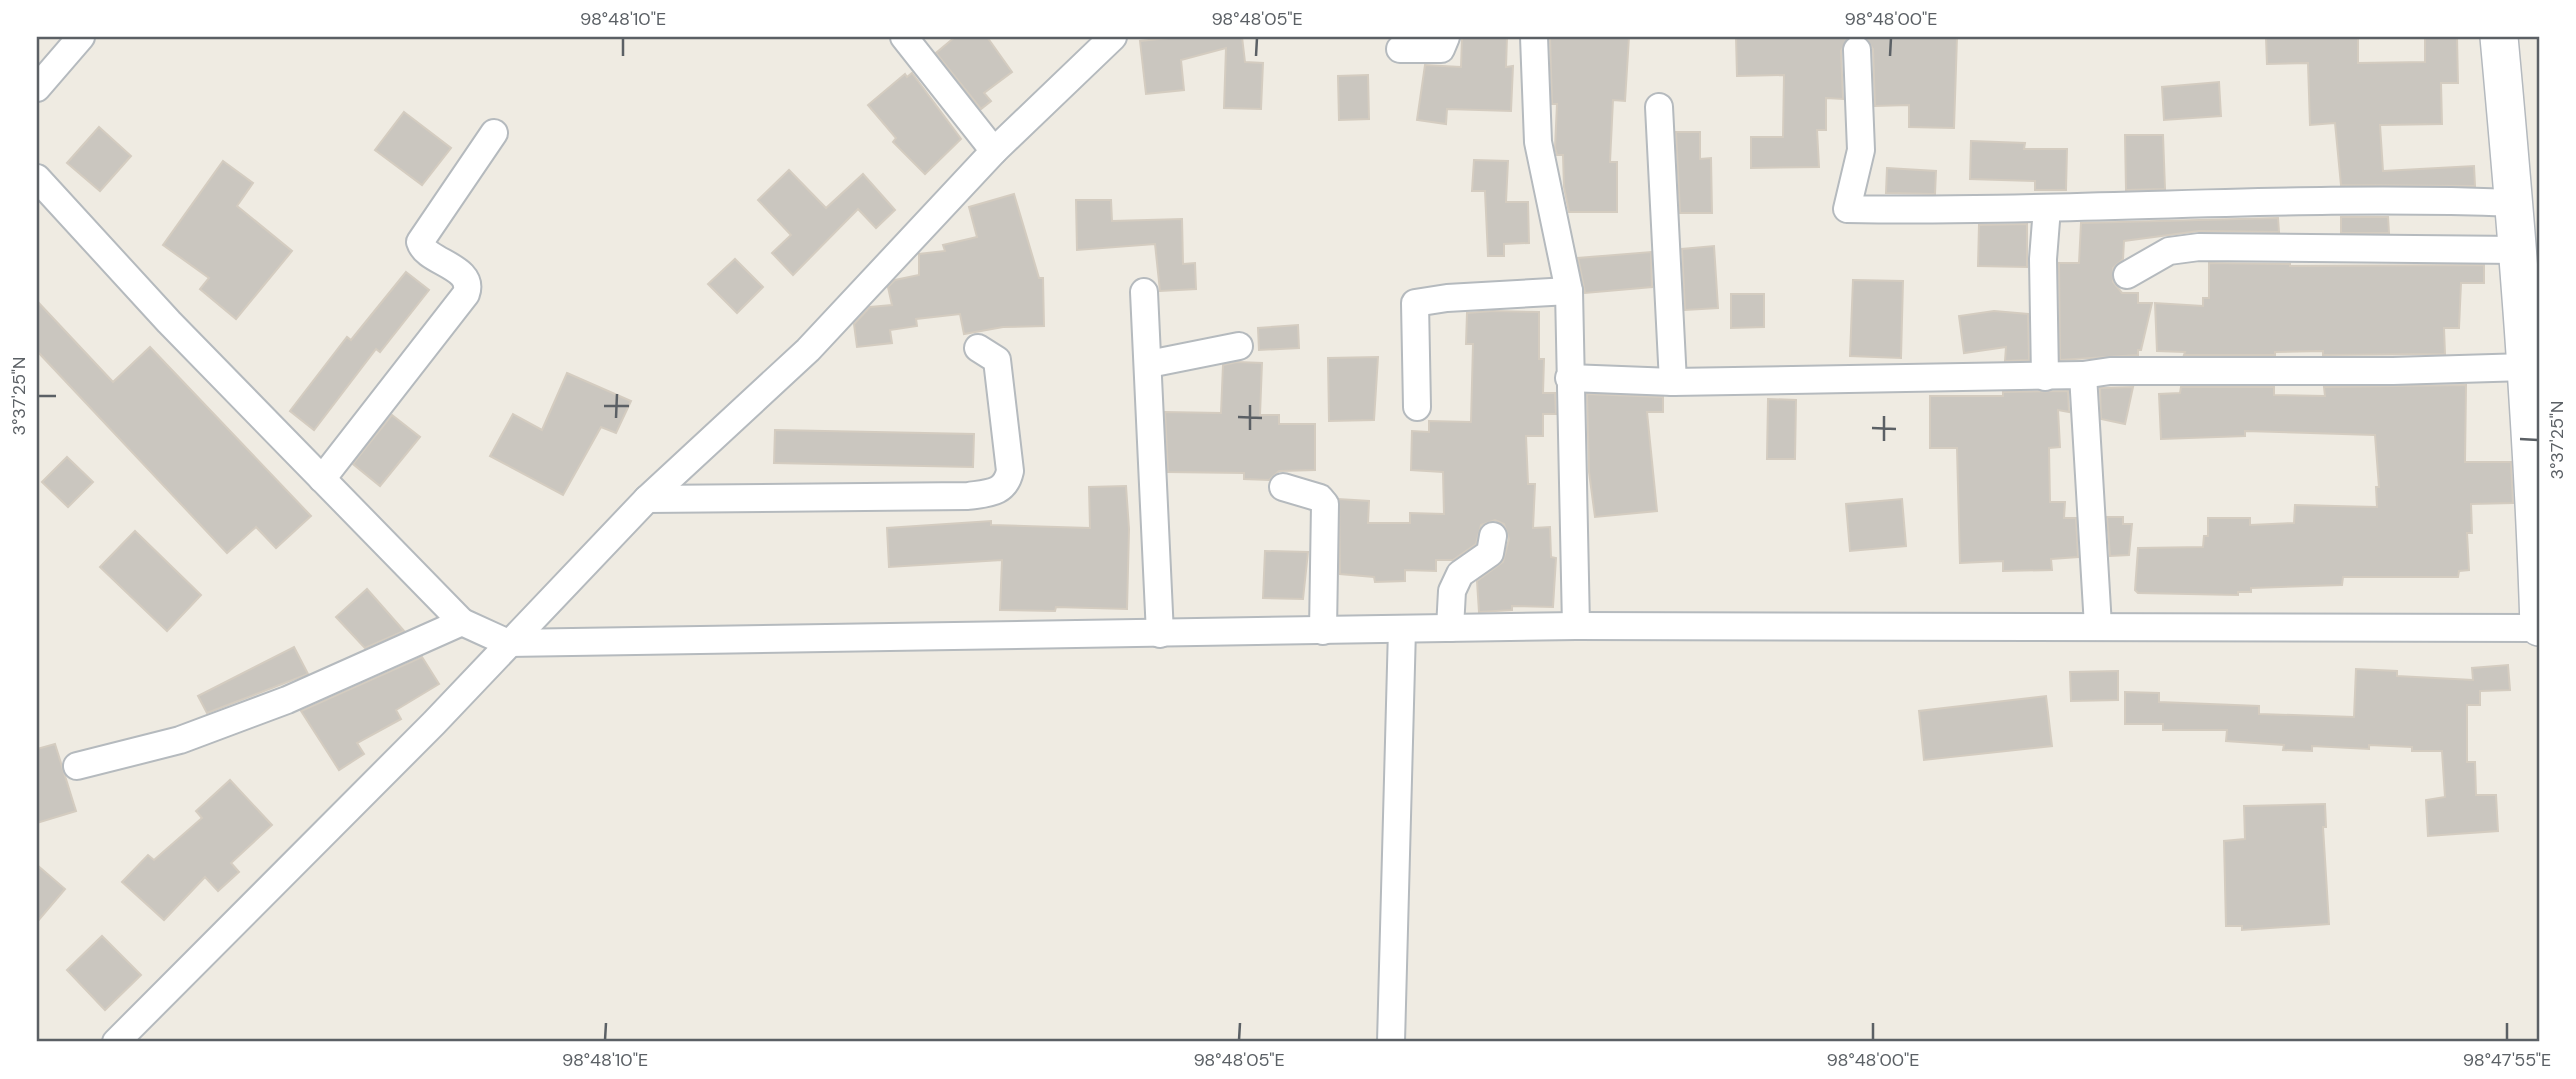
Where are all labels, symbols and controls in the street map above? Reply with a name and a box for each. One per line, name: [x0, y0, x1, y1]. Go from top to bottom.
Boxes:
text: 98°48'10"E: [580, 7, 666, 31]
text: 98°48'05"E: [1211, 7, 1303, 31]
text: 98°48'00"E: [1845, 7, 1937, 31]
text: 3°37'25"N: [7, 357, 31, 435]
text: 3°37'25"N: [2545, 401, 2569, 479]
text: 98°48'10"E: [562, 1048, 648, 1072]
text: 98°48'05"E: [1193, 1048, 1285, 1072]
text: 98°48'00"E: [1827, 1048, 1919, 1072]
text: 98°47'55"E: [2463, 1048, 2551, 1072]

